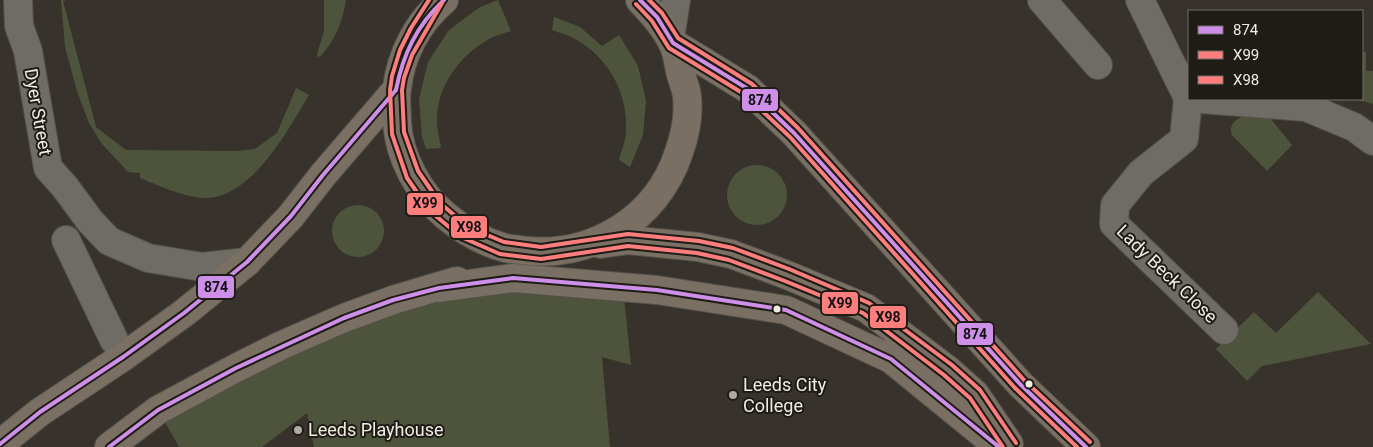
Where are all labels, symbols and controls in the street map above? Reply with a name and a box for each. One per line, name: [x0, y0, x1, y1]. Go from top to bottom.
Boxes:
legend: [1188, 10, 1363, 100]
text: 874: [1233, 21, 1259, 39]
text: X99: [1233, 46, 1259, 64]
street label: Dyer Street: [21, 67, 56, 157]
text: X98: [1233, 71, 1259, 89]
line badge: 874: [741, 88, 779, 112]
text: 874: [748, 92, 772, 108]
line badge: X99: [406, 192, 444, 216]
text: X99: [413, 195, 437, 211]
line badge: X98: [450, 215, 488, 239]
text: X98: [457, 219, 481, 235]
street label: Lady Beck Close: [1113, 220, 1222, 327]
line badge: 874: [197, 275, 235, 299]
text: 874: [204, 279, 228, 295]
line badge: X99: [821, 291, 859, 315]
text: X99: [828, 295, 852, 311]
unlabelled marker: [772, 304, 782, 314]
line badge: X98: [869, 305, 907, 329]
text: X98: [876, 309, 900, 325]
line badge: 874: [956, 322, 994, 346]
text: 874: [963, 326, 987, 342]
place label: Leeds City College: [743, 374, 827, 416]
unlabelled marker: [1024, 379, 1034, 389]
marker: Leeds City College: [727, 389, 739, 401]
place label: Leeds Playhouse: [308, 419, 444, 440]
marker: Leeds Playhouse: [292, 424, 304, 436]

